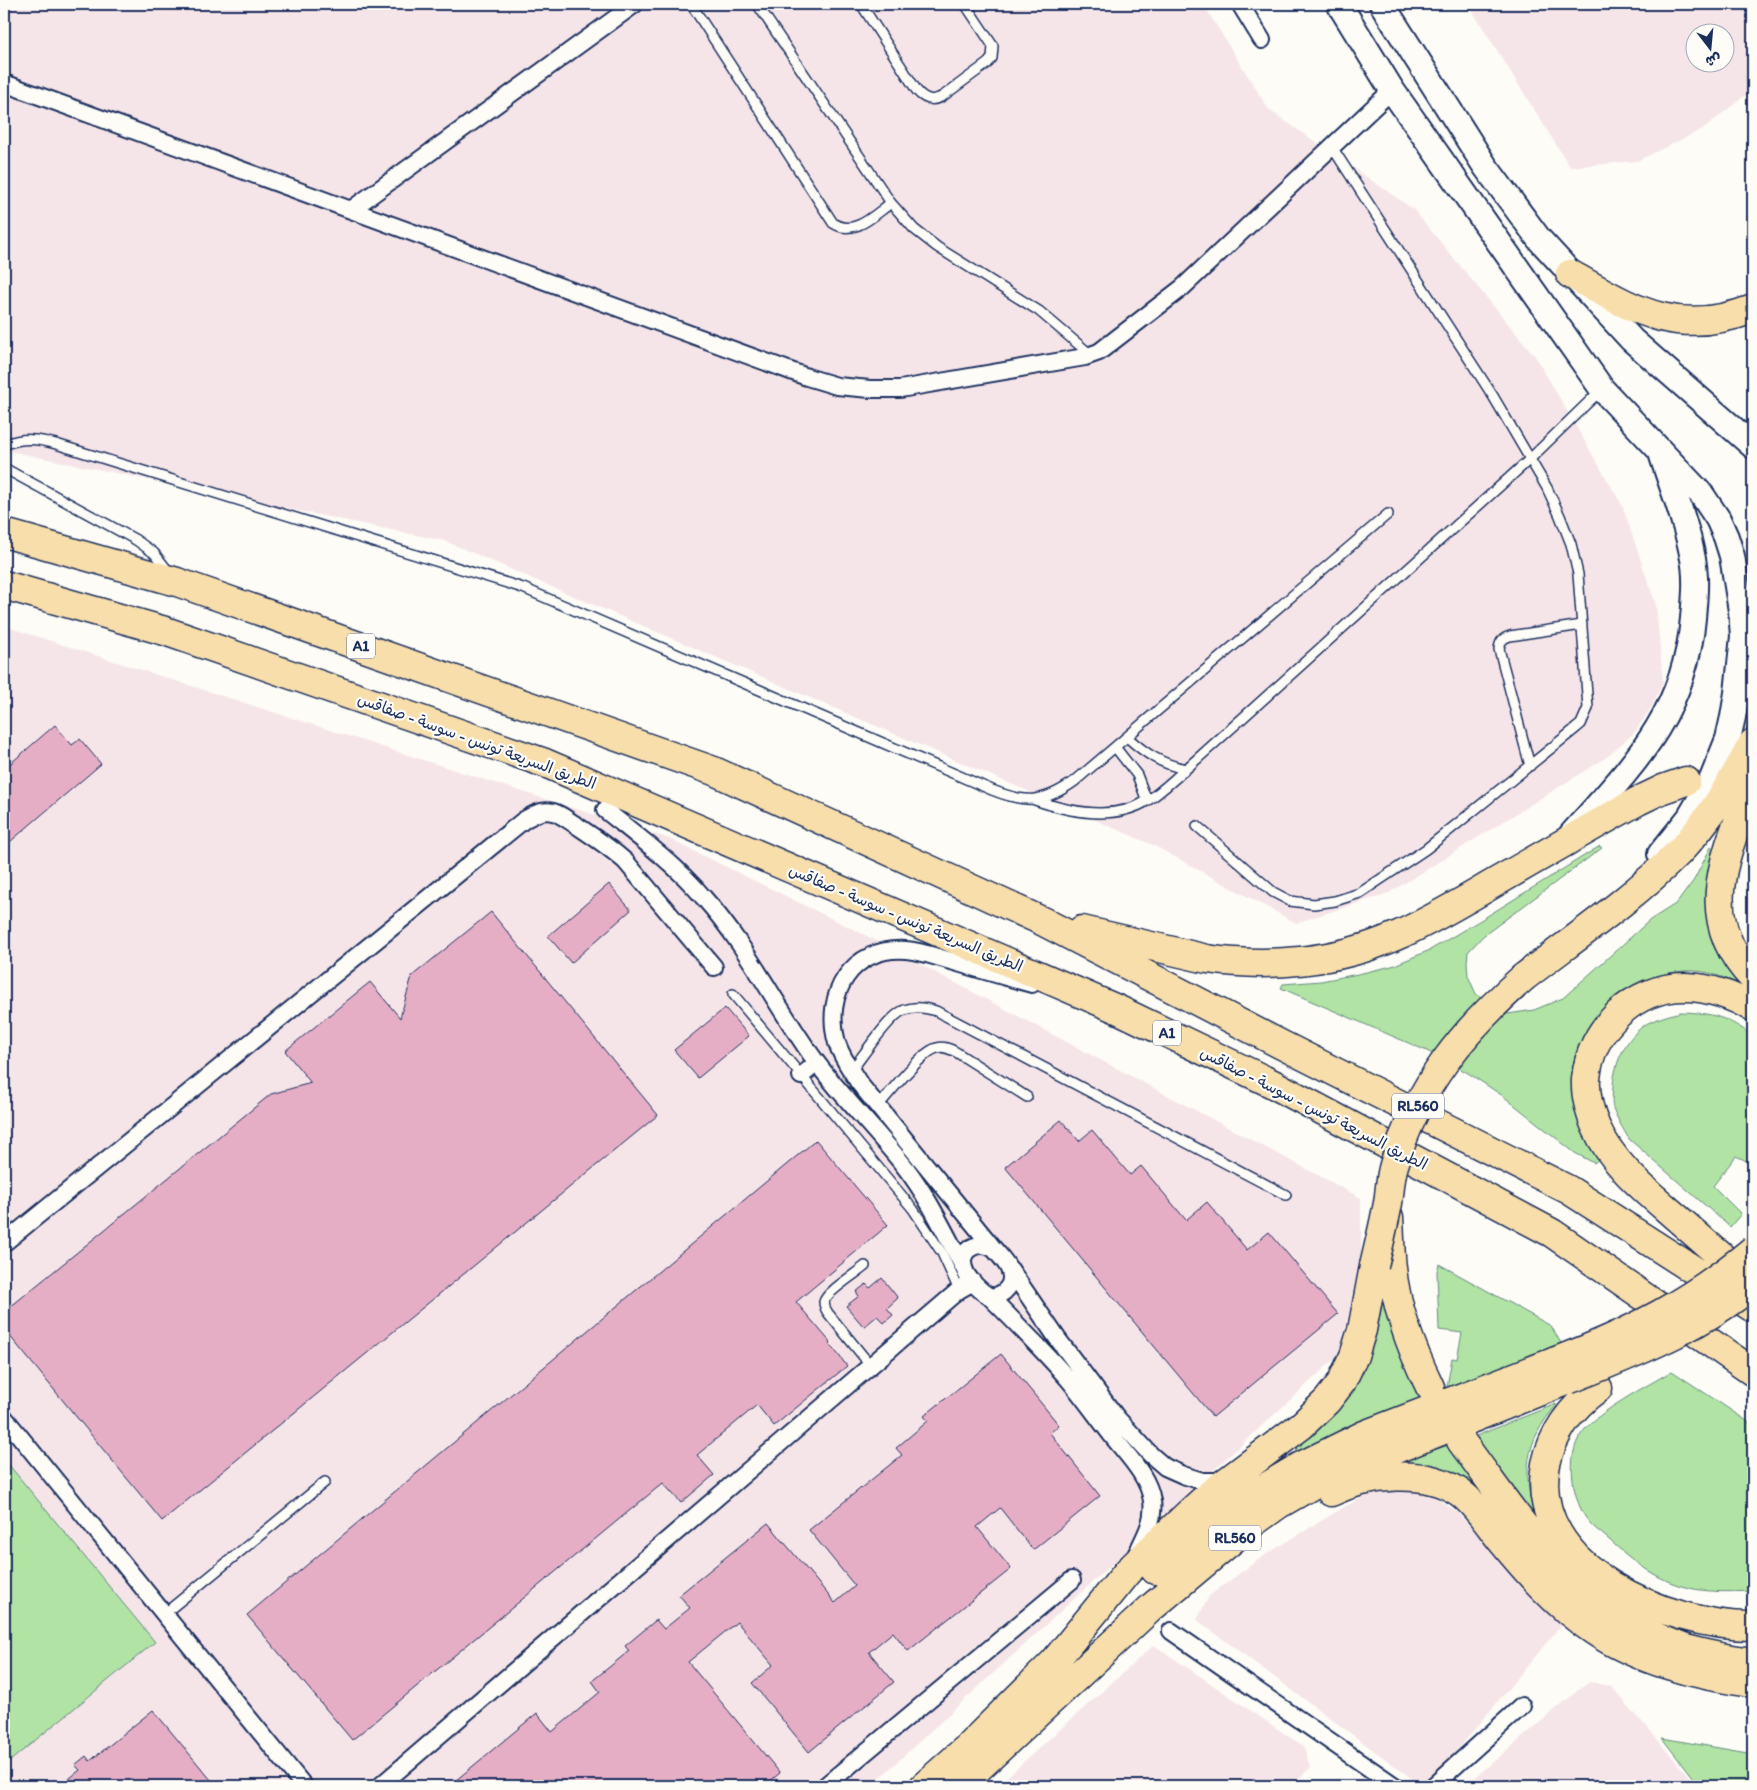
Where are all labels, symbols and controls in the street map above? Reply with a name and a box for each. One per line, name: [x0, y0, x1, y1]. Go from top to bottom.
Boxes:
north arrow: [1684, 22, 1734, 72]
text: ش: [1704, 50, 1723, 70]
road number: A1: [347, 634, 375, 658]
street label: الطريق السريعة تونس - سوسة - صفاقس: [355, 689, 599, 794]
street label: الطريق السريعة تونس - سوسة - صفاقس: [786, 860, 1026, 977]
road number: A1: [1153, 1020, 1181, 1046]
street label: الطريق السريعة تونس - سوسة - صفاقس: [1197, 1042, 1431, 1175]
road number: RL560: [1392, 1094, 1444, 1118]
road number: RL560: [1209, 1526, 1261, 1550]

